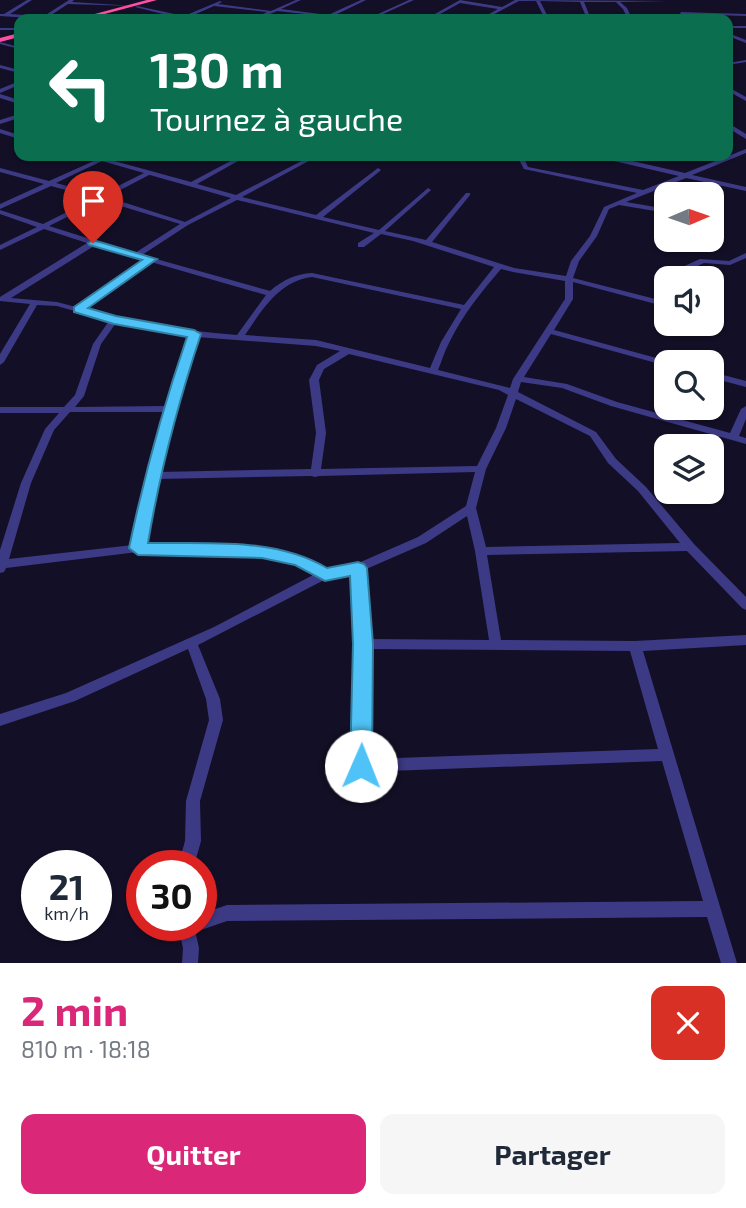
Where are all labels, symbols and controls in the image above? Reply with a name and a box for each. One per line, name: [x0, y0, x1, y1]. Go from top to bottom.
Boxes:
text: 130 m: [150, 39, 284, 98]
icon: left: [35, 42, 126, 133]
text: Tournez à gauche: [150, 99, 403, 137]
pin: [63, 171, 123, 243]
icon: arrive: [74, 182, 112, 220]
north arrow: [654, 182, 724, 252]
map controls: [654, 182, 724, 504]
button: sound: [654, 266, 724, 336]
button: search: [654, 350, 724, 420]
button: layers: [654, 434, 724, 504]
position arrow: [324, 729, 398, 803]
speed limit sign: 30: [126, 850, 217, 941]
text: 21: [49, 865, 84, 907]
text: km/h: [44, 902, 89, 924]
text: 2 min: [21, 984, 128, 1034]
button: close: [651, 986, 725, 1060]
text: 810 m · 18:18: [21, 1035, 151, 1063]
button: Quitter: [21, 1114, 366, 1194]
button: Partager: [380, 1114, 725, 1194]

